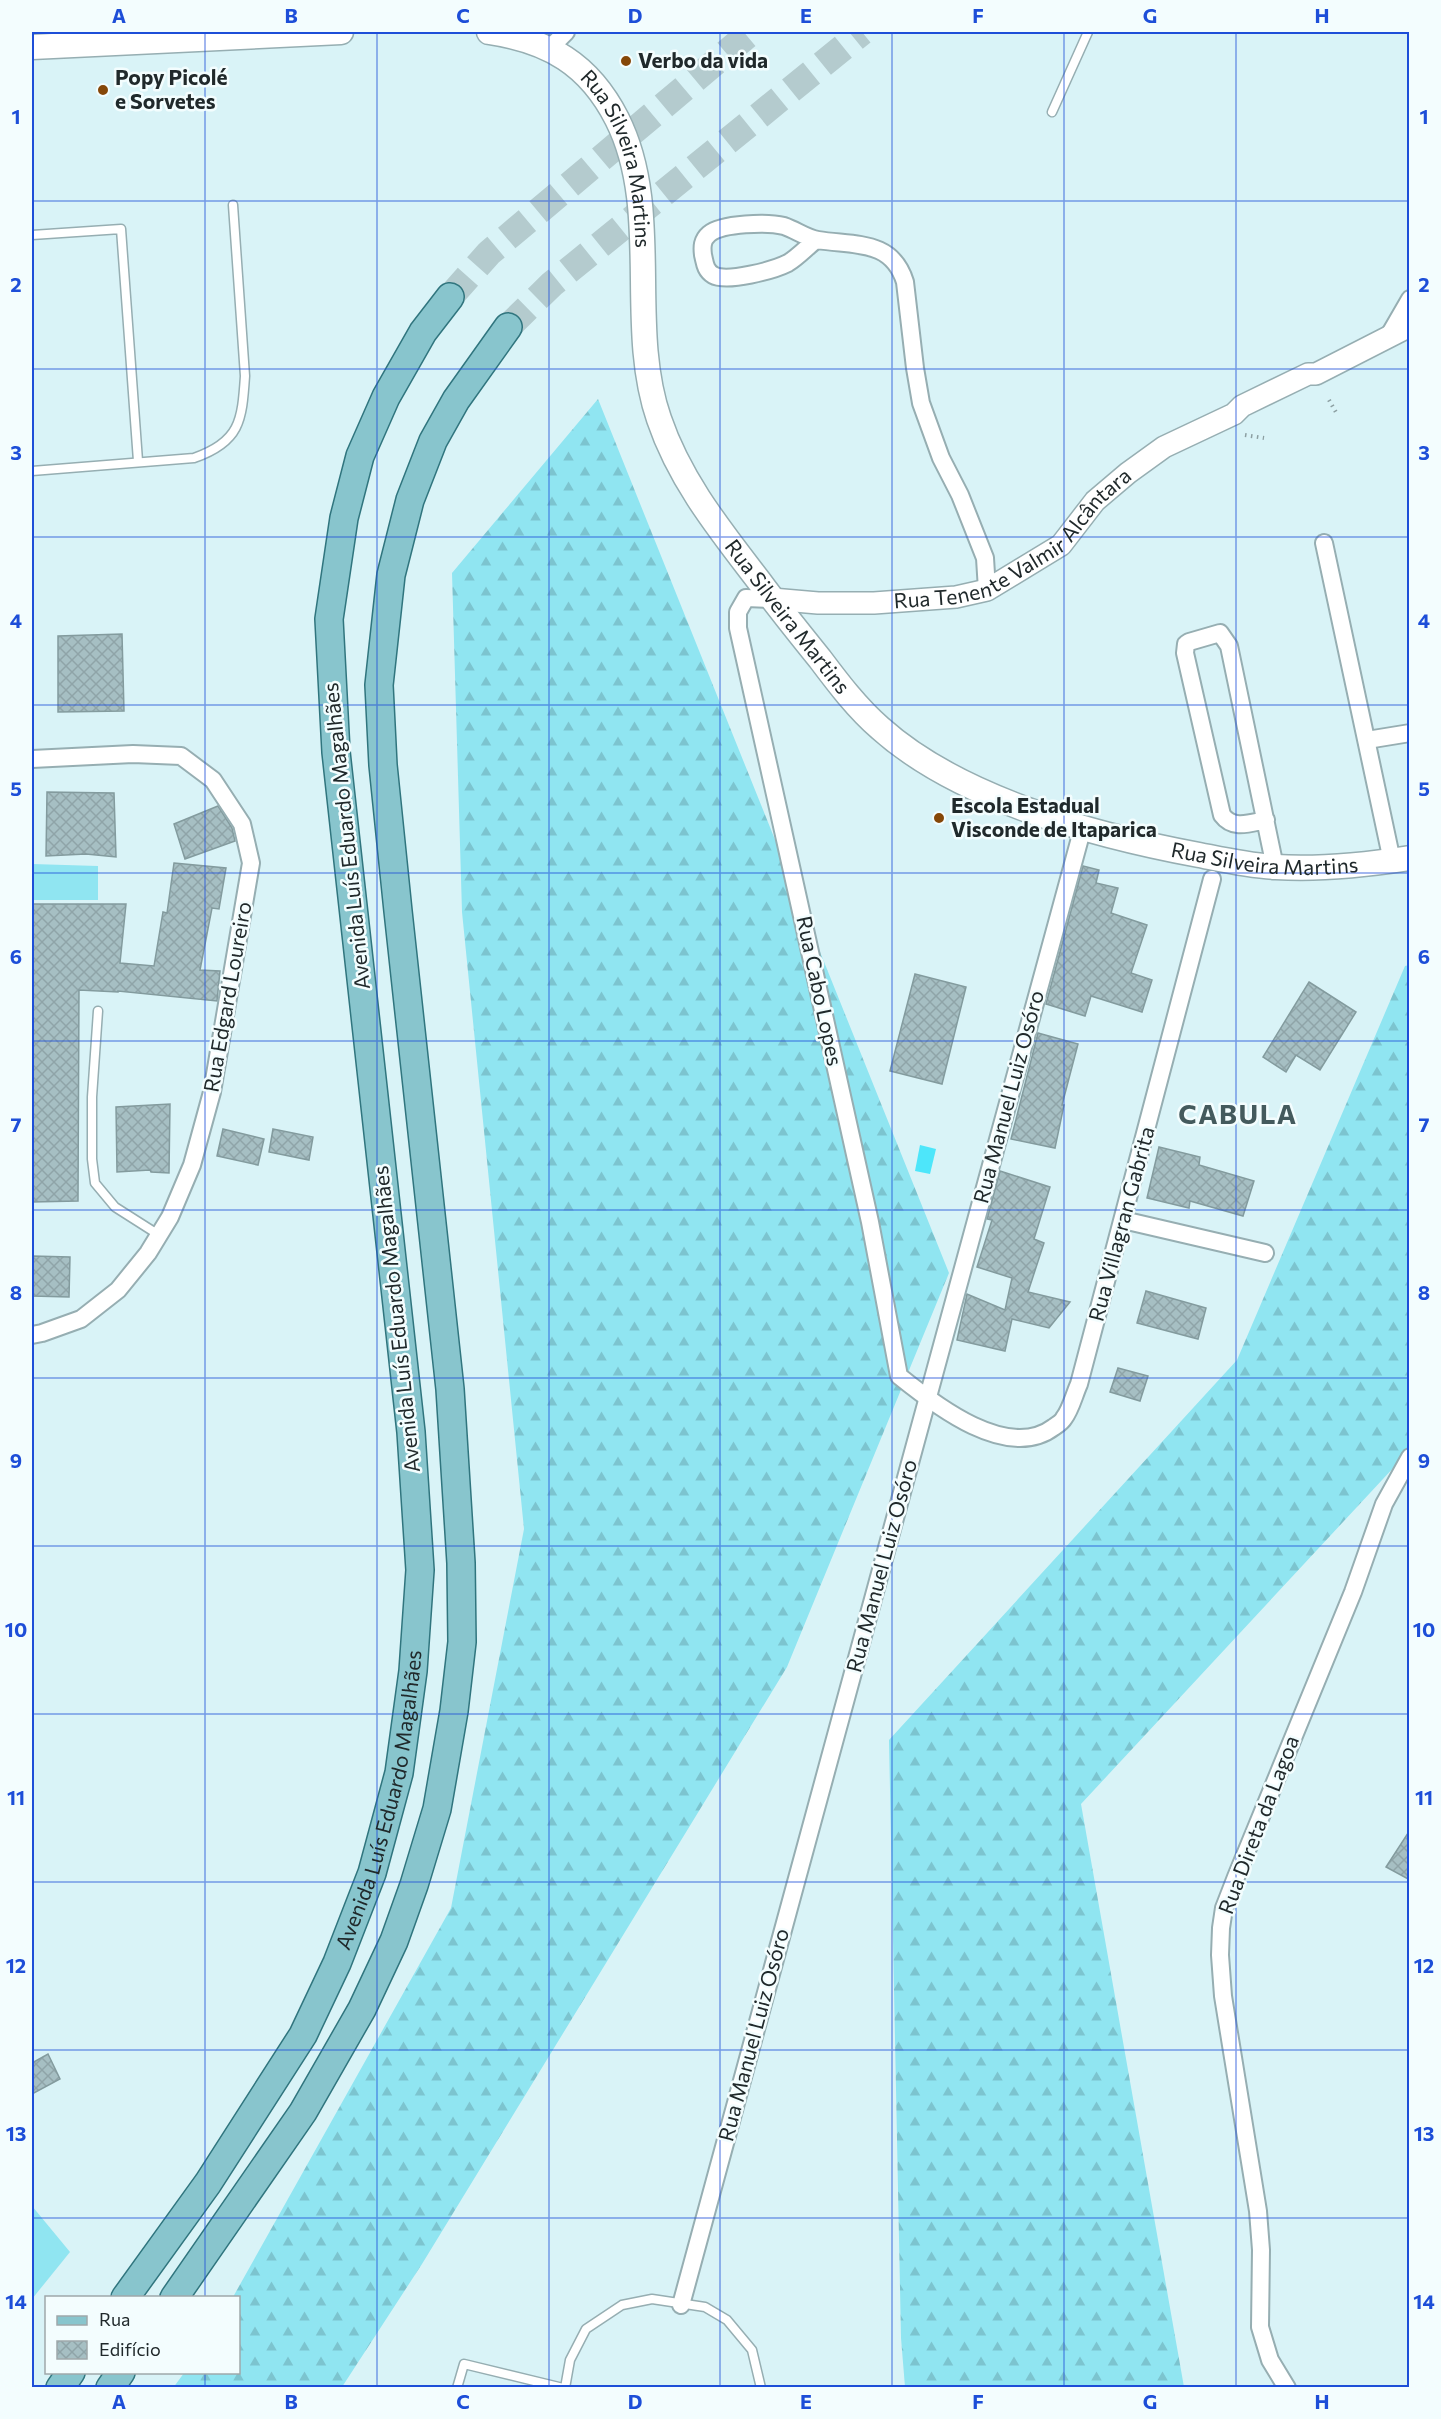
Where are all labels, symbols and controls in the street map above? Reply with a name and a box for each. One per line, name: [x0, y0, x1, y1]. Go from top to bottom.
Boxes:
text: A: [112, 3, 126, 27]
text: B: [284, 3, 298, 27]
text: C: [456, 3, 470, 27]
text: D: [628, 3, 642, 27]
text: E: [800, 3, 812, 27]
text: F: [972, 3, 984, 27]
text: G: [1143, 3, 1157, 27]
text: H: [1315, 3, 1330, 27]
place label: Verbo da vida: [638, 47, 768, 72]
marker: Verbo da vida: [619, 54, 633, 68]
place label: Popy Picolé e Sorvetes: [115, 64, 228, 113]
street label: Rua Silveira Martins: [576, 64, 657, 248]
marker: Popy Picolé e Sorvetes: [96, 83, 110, 97]
text: 1: [11, 104, 21, 128]
text: 1: [1419, 104, 1429, 128]
text: 2: [10, 272, 22, 296]
text: 2: [1418, 272, 1430, 296]
text: 3: [10, 440, 22, 464]
text: 3: [1418, 440, 1430, 464]
street label: Rua Tenente Valmir Alcântara: [893, 462, 1135, 613]
street label: Rua Silveira Martins: [721, 534, 856, 698]
text: 4: [10, 608, 22, 632]
text: 4: [1418, 608, 1430, 632]
street label: Avenida Luís Eduardo Magalhães: [317, 681, 374, 991]
text: 5: [10, 776, 22, 800]
text: 5: [1418, 776, 1430, 800]
place label: Escola Estadual Visconde de Itaparica: [951, 792, 1157, 841]
marker: Escola Estadual Visconde de Itaparica: [932, 811, 946, 825]
street label: Rua Silveira Martins: [1169, 836, 1359, 879]
street label: Rua Edgard Loureiro: [197, 900, 256, 1094]
street label: Rua Cabo Lopes: [792, 913, 849, 1068]
text: 6: [10, 944, 22, 968]
text: 6: [1418, 944, 1430, 968]
street label: Rua Manuel Luiz Osóro: [967, 988, 1048, 1206]
district label: CABULA: [1178, 1097, 1298, 1130]
text: 7: [11, 1112, 22, 1136]
text: 7: [1419, 1112, 1430, 1136]
street label: Rua Villagran Gabrita: [1082, 1123, 1159, 1324]
street label: Avenida Luís Eduardo Magalhães: [367, 1164, 424, 1474]
text: 8: [10, 1280, 22, 1304]
text: 8: [1418, 1280, 1430, 1304]
text: 9: [10, 1448, 22, 1472]
text: 9: [1418, 1448, 1430, 1472]
street label: Rua Manuel Luiz Osóro: [840, 1457, 921, 1675]
text: 10: [5, 1617, 27, 1641]
text: 10: [1413, 1617, 1435, 1641]
street label: Avenida Luís Eduardo Magalhães: [330, 1649, 425, 1953]
street label: Rua Direta da Lagoa: [1212, 1732, 1303, 1917]
text: 11: [7, 1785, 25, 1809]
text: 11: [1415, 1785, 1433, 1809]
street label: Rua Manuel Luiz Osóro: [712, 1926, 793, 2144]
text: 12: [6, 1953, 26, 1977]
text: 12: [1414, 1953, 1434, 1977]
text: 13: [6, 2121, 26, 2145]
text: 13: [1414, 2121, 1434, 2145]
text: 14: [5, 2289, 27, 2313]
text: 14: [1413, 2289, 1435, 2313]
legend: [45, 2296, 240, 2374]
text: Rua: [99, 2308, 130, 2330]
text: Edifício: [99, 2338, 161, 2360]
text: A: [112, 2389, 126, 2413]
text: B: [284, 2389, 298, 2413]
text: C: [456, 2389, 470, 2413]
text: D: [628, 2389, 642, 2413]
text: E: [800, 2389, 812, 2413]
text: F: [972, 2389, 984, 2413]
text: G: [1143, 2389, 1157, 2413]
text: H: [1315, 2389, 1330, 2413]

